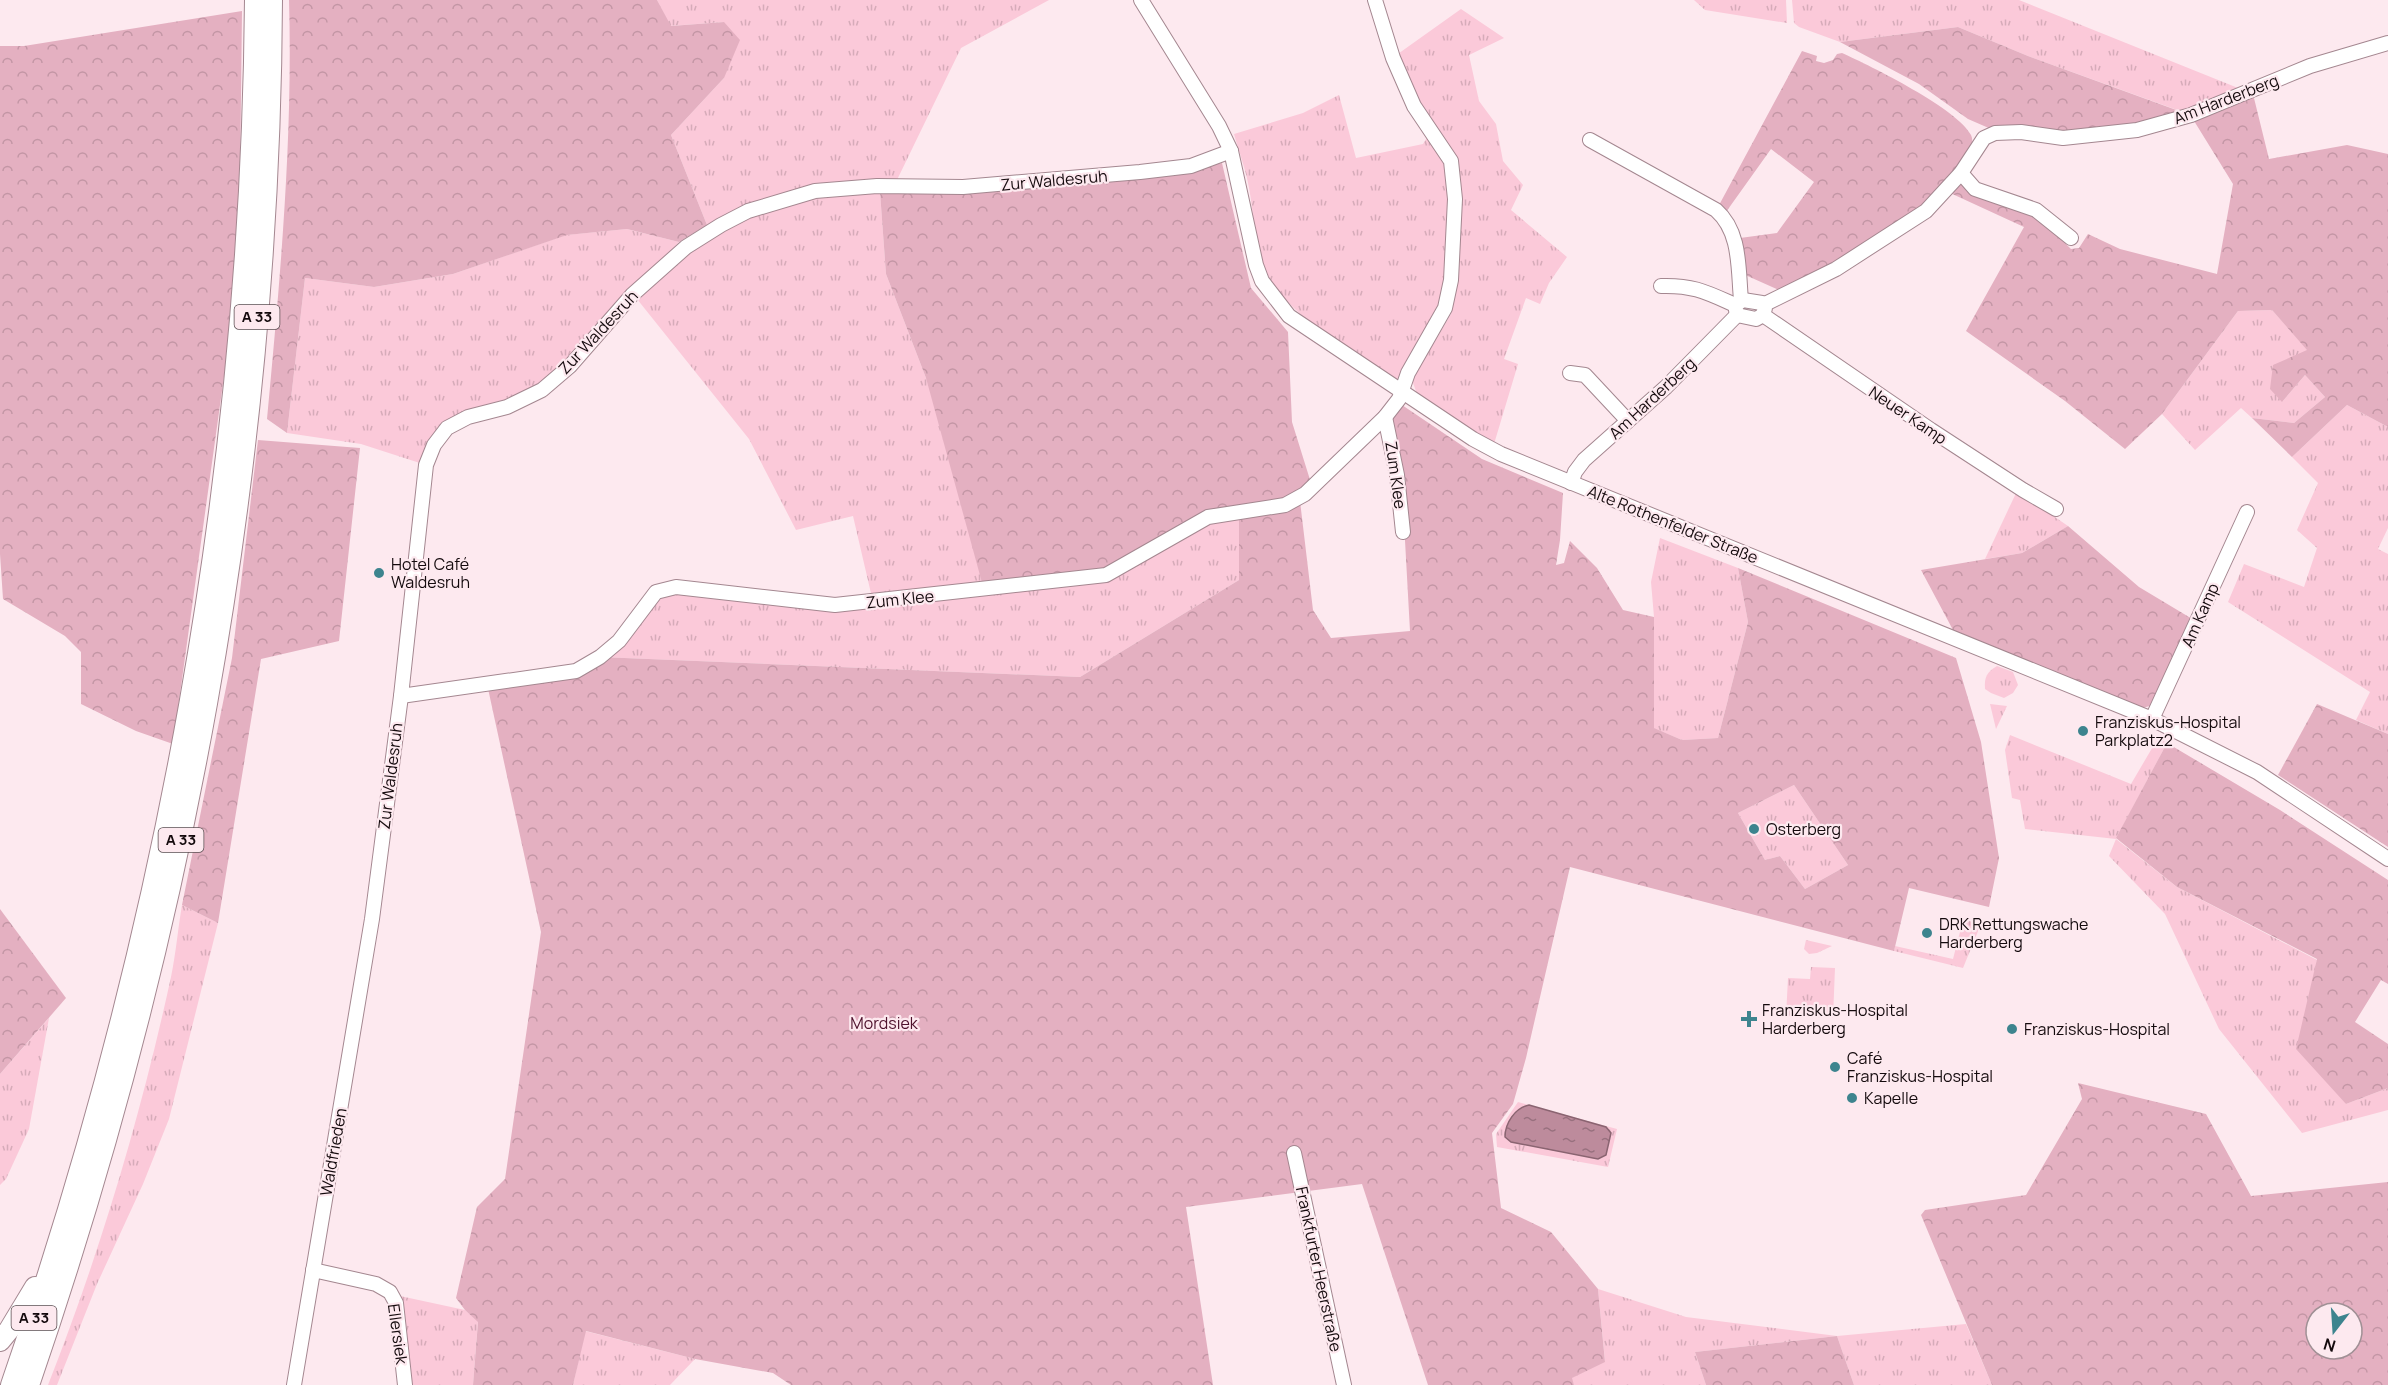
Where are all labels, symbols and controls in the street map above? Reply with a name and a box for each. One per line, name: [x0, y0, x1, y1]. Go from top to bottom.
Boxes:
street label: Am Harderberg: [2170, 69, 2282, 129]
street label: Zur Waldesruh: [1000, 164, 1108, 196]
street label: Zur Waldesruh: [553, 285, 643, 379]
road number: A 33: [234, 305, 280, 329]
street label: Am Harderberg: [1604, 352, 1700, 444]
street label: Neuer Kamp: [1865, 381, 1951, 449]
street label: Zum Klee: [1380, 440, 1412, 510]
street label: Alte Rothenfelder Straße: [1584, 480, 1762, 568]
place label: Hotel Café Waldesruh: [391, 553, 470, 593]
marker: Hotel Café Waldesruh: [372, 566, 386, 580]
street label: Am Kamp: [2176, 579, 2224, 651]
street label: Zum Klee: [865, 585, 935, 613]
place label: Franziskus-Hospital Parkplatz2: [2095, 711, 2241, 751]
street label: Zur Waldesruh: [373, 721, 407, 831]
marker: Franziskus-Hospital Parkplatz2: [2076, 724, 2090, 738]
place label: Osterberg: [1766, 818, 1841, 840]
marker: Osterberg: [1747, 822, 1761, 836]
road number: A 33: [158, 828, 204, 852]
place label: DRK Rettungswache Harderberg: [1939, 913, 2088, 953]
marker: DRK Rettungswache Harderberg: [1920, 926, 1934, 940]
place label: Franziskus-Hospital Harderberg: [1762, 999, 1908, 1039]
marker: Franziskus-Hospital Harderberg: [1740, 1010, 1758, 1028]
park label: Mordsiek: [850, 1012, 919, 1034]
place label: Franziskus-Hospital: [2024, 1018, 2170, 1040]
marker: Franziskus-Hospital: [2005, 1022, 2019, 1036]
place label: Café Franziskus-Hospital: [1847, 1047, 1993, 1087]
marker: Café Franziskus-Hospital: [1828, 1060, 1842, 1074]
place label: Kapelle: [1864, 1087, 1918, 1109]
marker: Kapelle: [1845, 1091, 1859, 1105]
street label: Waldfrieden: [314, 1106, 352, 1198]
street label: Frankfurter Heerstraße: [1291, 1184, 1347, 1354]
north arrow: [2304, 1301, 2364, 1361]
street label: Ellersiek: [383, 1302, 413, 1367]
road number: A 33: [12, 1306, 57, 1330]
text: N: [2321, 1333, 2338, 1358]

